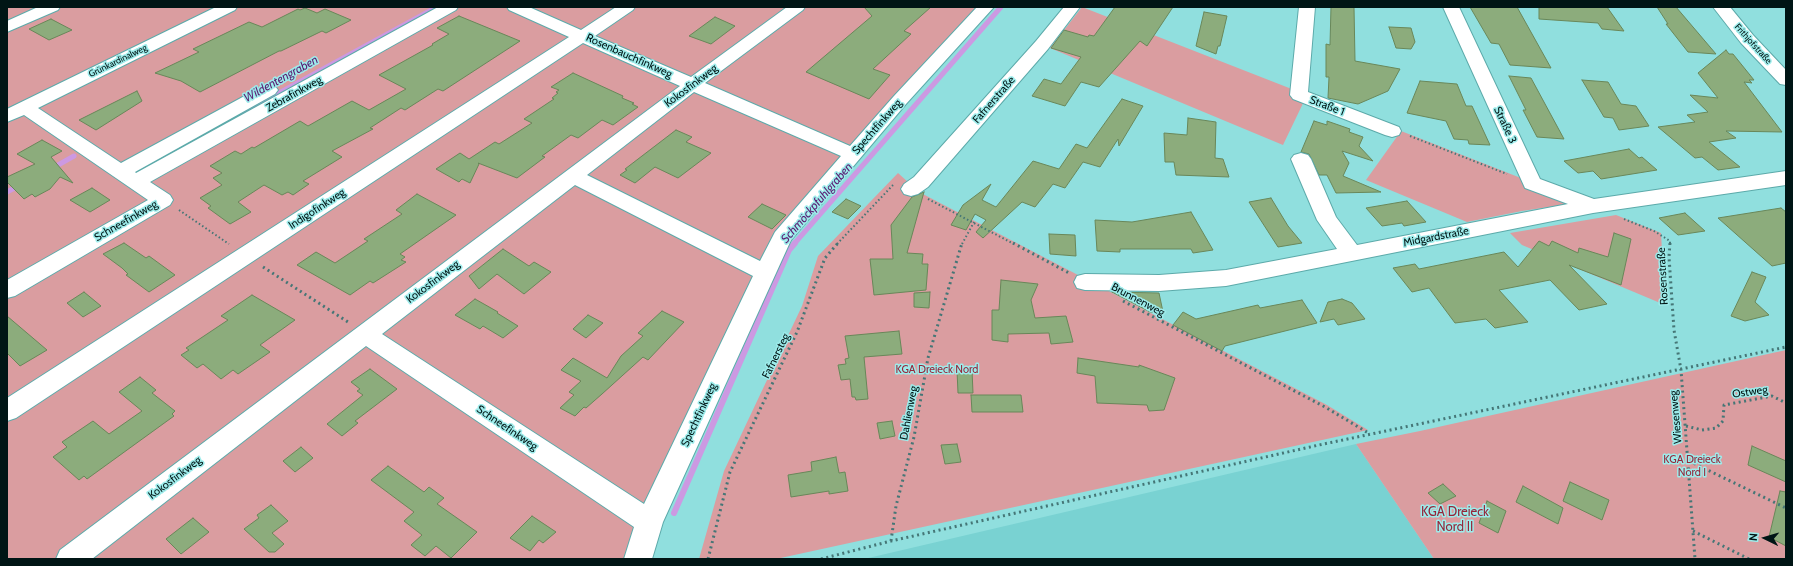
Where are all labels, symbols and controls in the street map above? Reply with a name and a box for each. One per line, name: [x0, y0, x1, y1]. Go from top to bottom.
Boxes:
street label: Frithjofstraße: [1732, 22, 1774, 66]
street label: Rosenbauchfinkweg: [584, 31, 674, 81]
street label: Grünkardinalweg: [87, 42, 149, 80]
water label: Wildentengraben: [241, 53, 321, 105]
street label: Kokosfinkweg: [662, 62, 720, 110]
street label: Zebrafinkweg: [264, 73, 324, 115]
street label: Fafnerstraße: [970, 74, 1018, 126]
street label: Straße 1: [1308, 93, 1346, 119]
street label: Spechtfinkweg: [849, 97, 905, 157]
street label: Straße 3: [1491, 105, 1519, 145]
water label: Schmöckpfuhlgraben: [778, 160, 856, 246]
street label: Indigofinkweg: [286, 186, 348, 232]
street label: Schneefinkweg: [92, 198, 160, 244]
street label: Midgardstraße: [1402, 224, 1470, 250]
street label: Rosenstraße: [1655, 247, 1671, 305]
street label: Kokosfinkweg: [404, 258, 462, 306]
street label: Brunnenweg: [1109, 280, 1167, 320]
street label: Fafnersteg: [759, 331, 793, 381]
park label: KGA Dreieck Nord: [896, 363, 978, 377]
street label: Spechtfinkweg: [678, 381, 720, 449]
street label: Ostweg: [1731, 383, 1769, 401]
street label: Dahlienweg: [897, 385, 921, 441]
street label: Wiesenweg: [1667, 390, 1685, 444]
street label: Schneefinkweg: [474, 403, 540, 453]
park label: KGA Dreieck Nord I: [1663, 453, 1721, 479]
street label: Kokosfinkweg: [146, 454, 204, 502]
park label: KGA Dreieck Nord II: [1421, 504, 1489, 535]
north arrow: [1745, 518, 1785, 558]
text: N: [1746, 532, 1760, 541]

